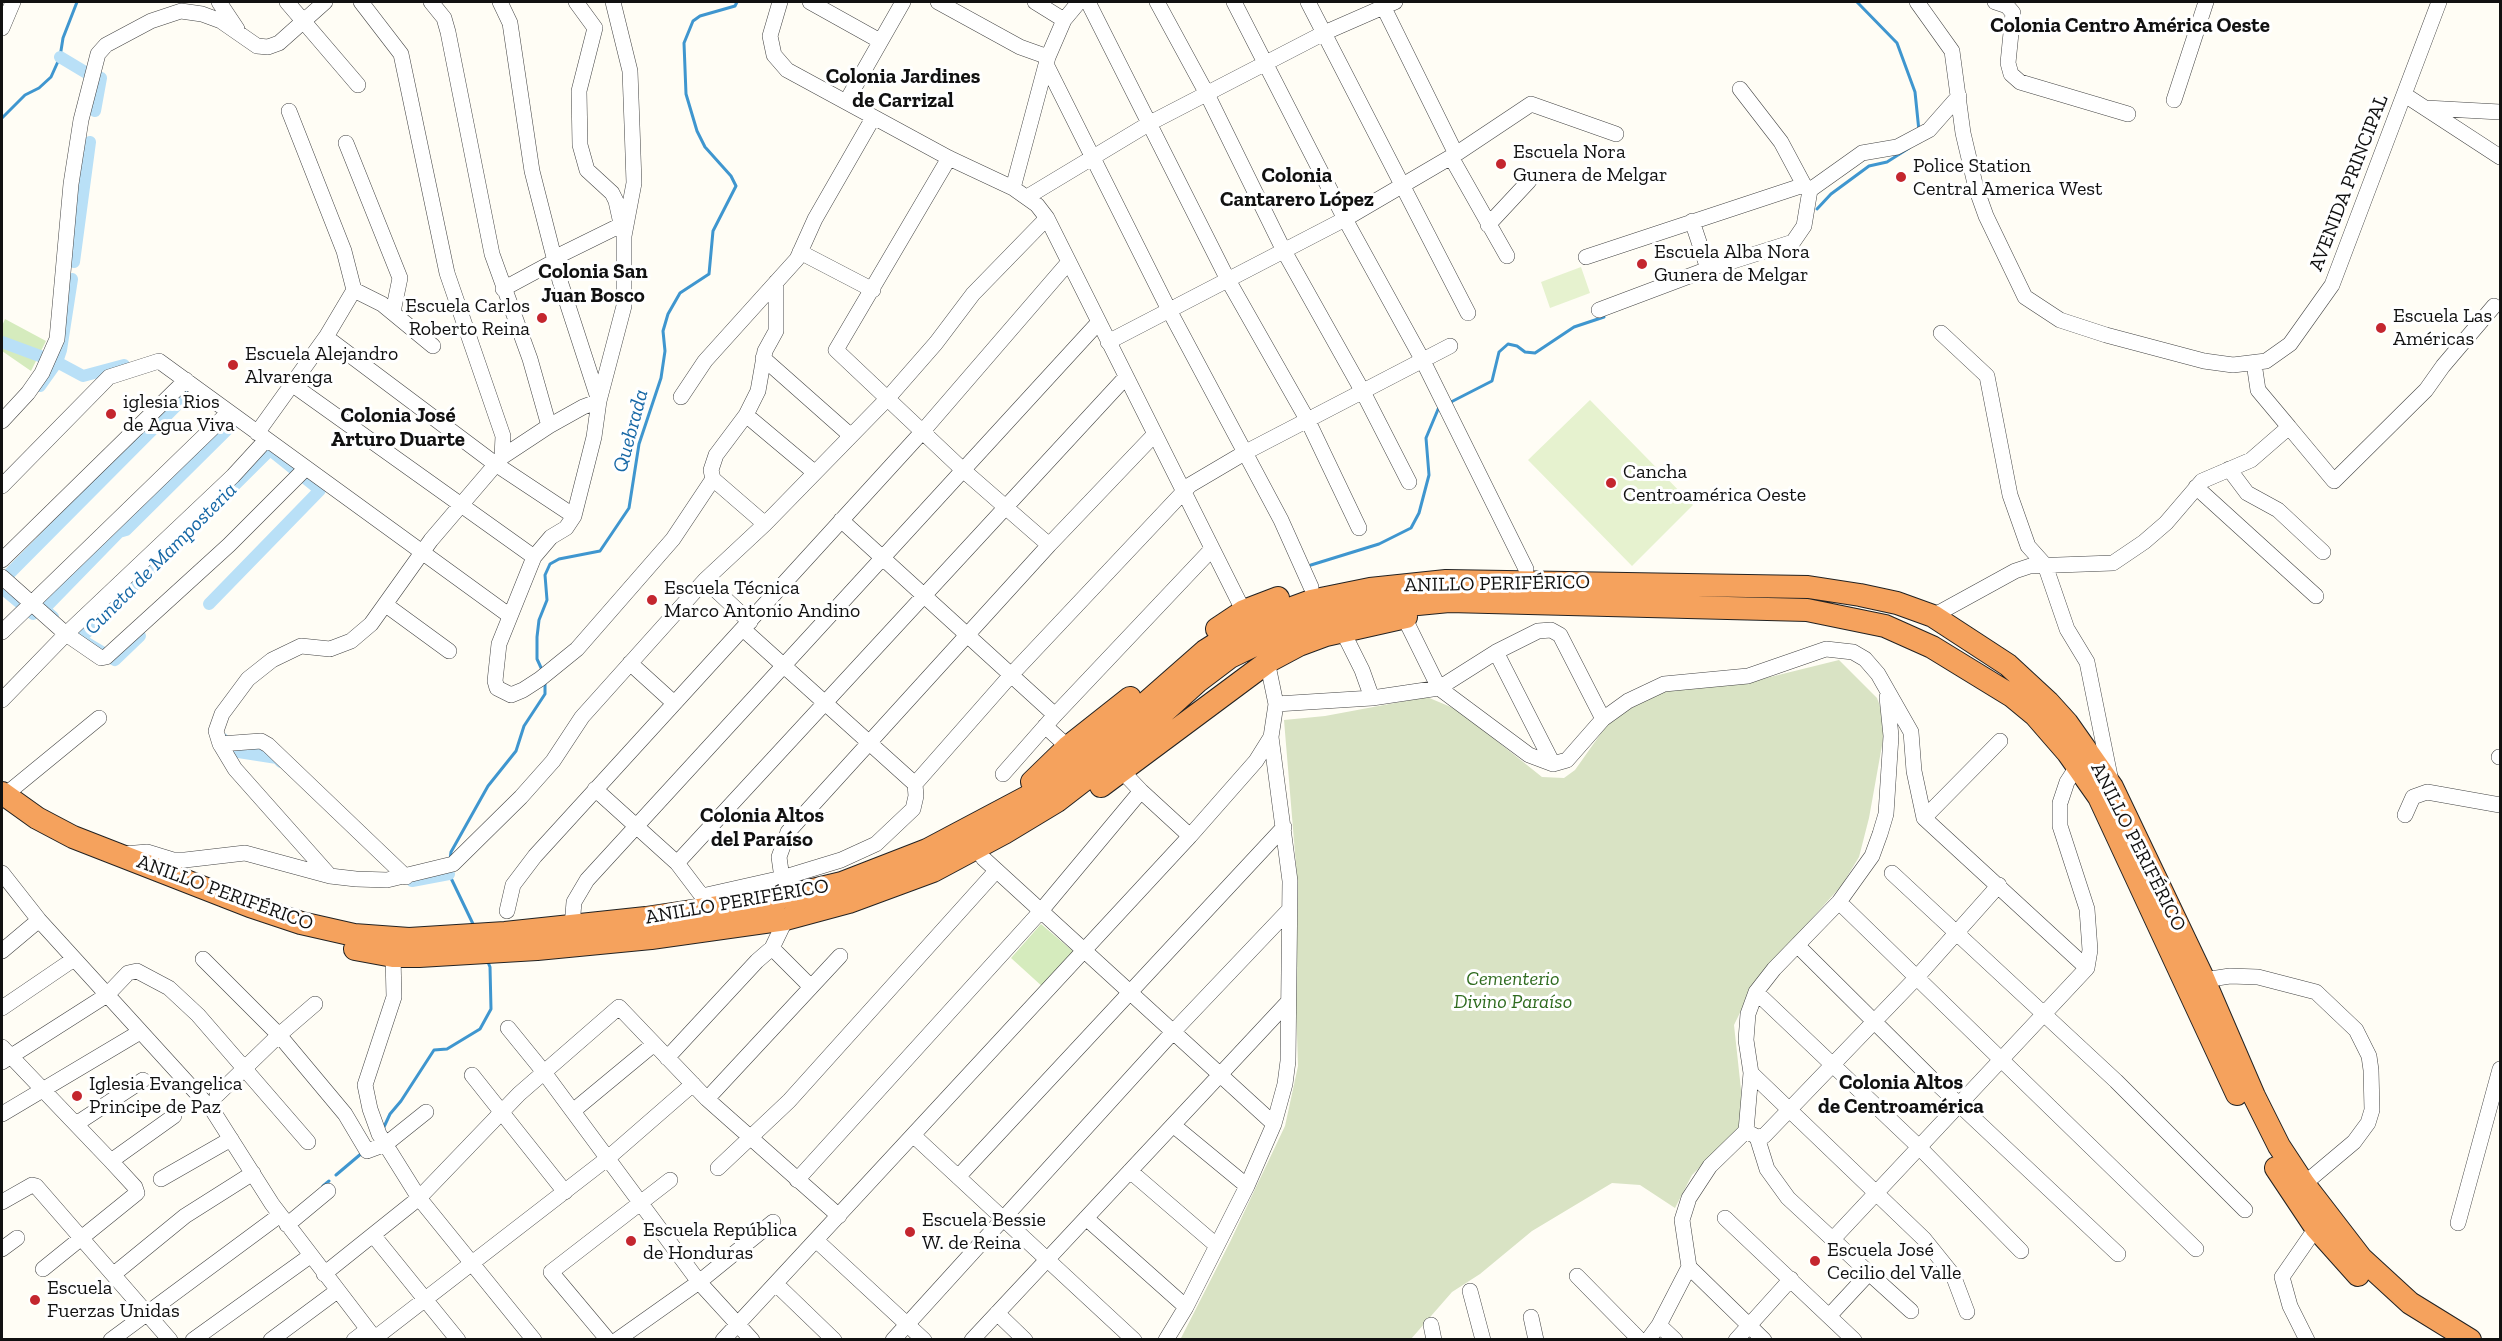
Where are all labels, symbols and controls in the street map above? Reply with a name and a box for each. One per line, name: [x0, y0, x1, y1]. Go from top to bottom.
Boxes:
district label: Colonia Centro América Oeste: [1990, 13, 2270, 39]
district label: Colonia Jardines de Carrizal: [826, 64, 980, 114]
street label: AVENIDA PRINCIPAL: [2304, 91, 2394, 275]
place label: Escuela Nora Gunera de Melgar: [1513, 140, 1667, 187]
place label: Police Station Central America West: [1913, 154, 2103, 201]
marker: Escuela Nora Gunera de Melgar: [1494, 157, 1508, 171]
district label: Colonia Cantarero López: [1220, 163, 1374, 213]
marker: Police Station Central America West: [1894, 170, 1908, 184]
place label: Escuela Alba Nora Gunera de Melgar: [1654, 240, 1810, 287]
marker: Escuela Alba Nora Gunera de Melgar: [1635, 257, 1649, 271]
district label: Colonia San Juan Bosco: [538, 259, 648, 309]
place label: Escuela Carlos Roberto Reina: [405, 294, 530, 341]
place label: Escuela Las Américas: [2393, 304, 2492, 351]
marker: Escuela Carlos Roberto Reina: [535, 311, 549, 325]
marker: Escuela Las Américas: [2374, 321, 2388, 335]
place label: Escuela Alejandro Alvarenga: [245, 342, 398, 389]
marker: Escuela Alejandro Alvarenga: [226, 358, 240, 372]
water label: Quebrada: [608, 387, 654, 475]
place label: iglesia Rios de Agua Viva: [123, 390, 235, 437]
district label: Colonia José Arturo Duarte: [331, 403, 465, 453]
marker: iglesia Rios de Agua Viva: [104, 407, 118, 421]
place label: Cancha Centroamérica Oeste: [1623, 460, 1806, 507]
marker: Cancha Centroamérica Oeste: [1604, 476, 1618, 490]
water label: Cuneta de Mamposteria: [80, 478, 242, 640]
street label: ANILLO PERIFÉRICO: [1404, 570, 1590, 598]
place label: Escuela Técnica Marco Antonio Andino: [664, 576, 860, 623]
marker: Escuela Técnica Marco Antonio Andino: [645, 593, 659, 607]
street label: ANILLO PERIFÉRICO: [2085, 759, 2191, 935]
district label: Colonia Altos del Paraíso: [700, 803, 824, 853]
street label: ANILLO PERIFÉRICO: [134, 850, 316, 936]
street label: ANILLO PERIFÉRICO: [643, 874, 831, 930]
park label: Cementerio Divino Paraíso: [1454, 967, 1572, 1014]
district label: Colonia Altos de Centroamérica: [1818, 1070, 1984, 1120]
place label: Iglesia Evangelica Principe de Paz: [89, 1072, 242, 1119]
marker: Iglesia Evangelica Principe de Paz: [70, 1089, 84, 1103]
place label: Escuela Bessie W. de Reina: [922, 1208, 1046, 1255]
place label: Escuela República de Honduras: [643, 1218, 797, 1265]
marker: Escuela Bessie W. de Reina: [903, 1225, 917, 1239]
marker: Escuela República de Honduras: [624, 1234, 638, 1248]
place label: Escuela José Cecilio del Valle: [1827, 1238, 1962, 1285]
marker: Escuela José Cecilio del Valle: [1808, 1254, 1822, 1268]
place label: Escuela Fuerzas Unidas: [47, 1276, 180, 1323]
marker: Escuela Fuerzas Unidas: [28, 1293, 42, 1307]

